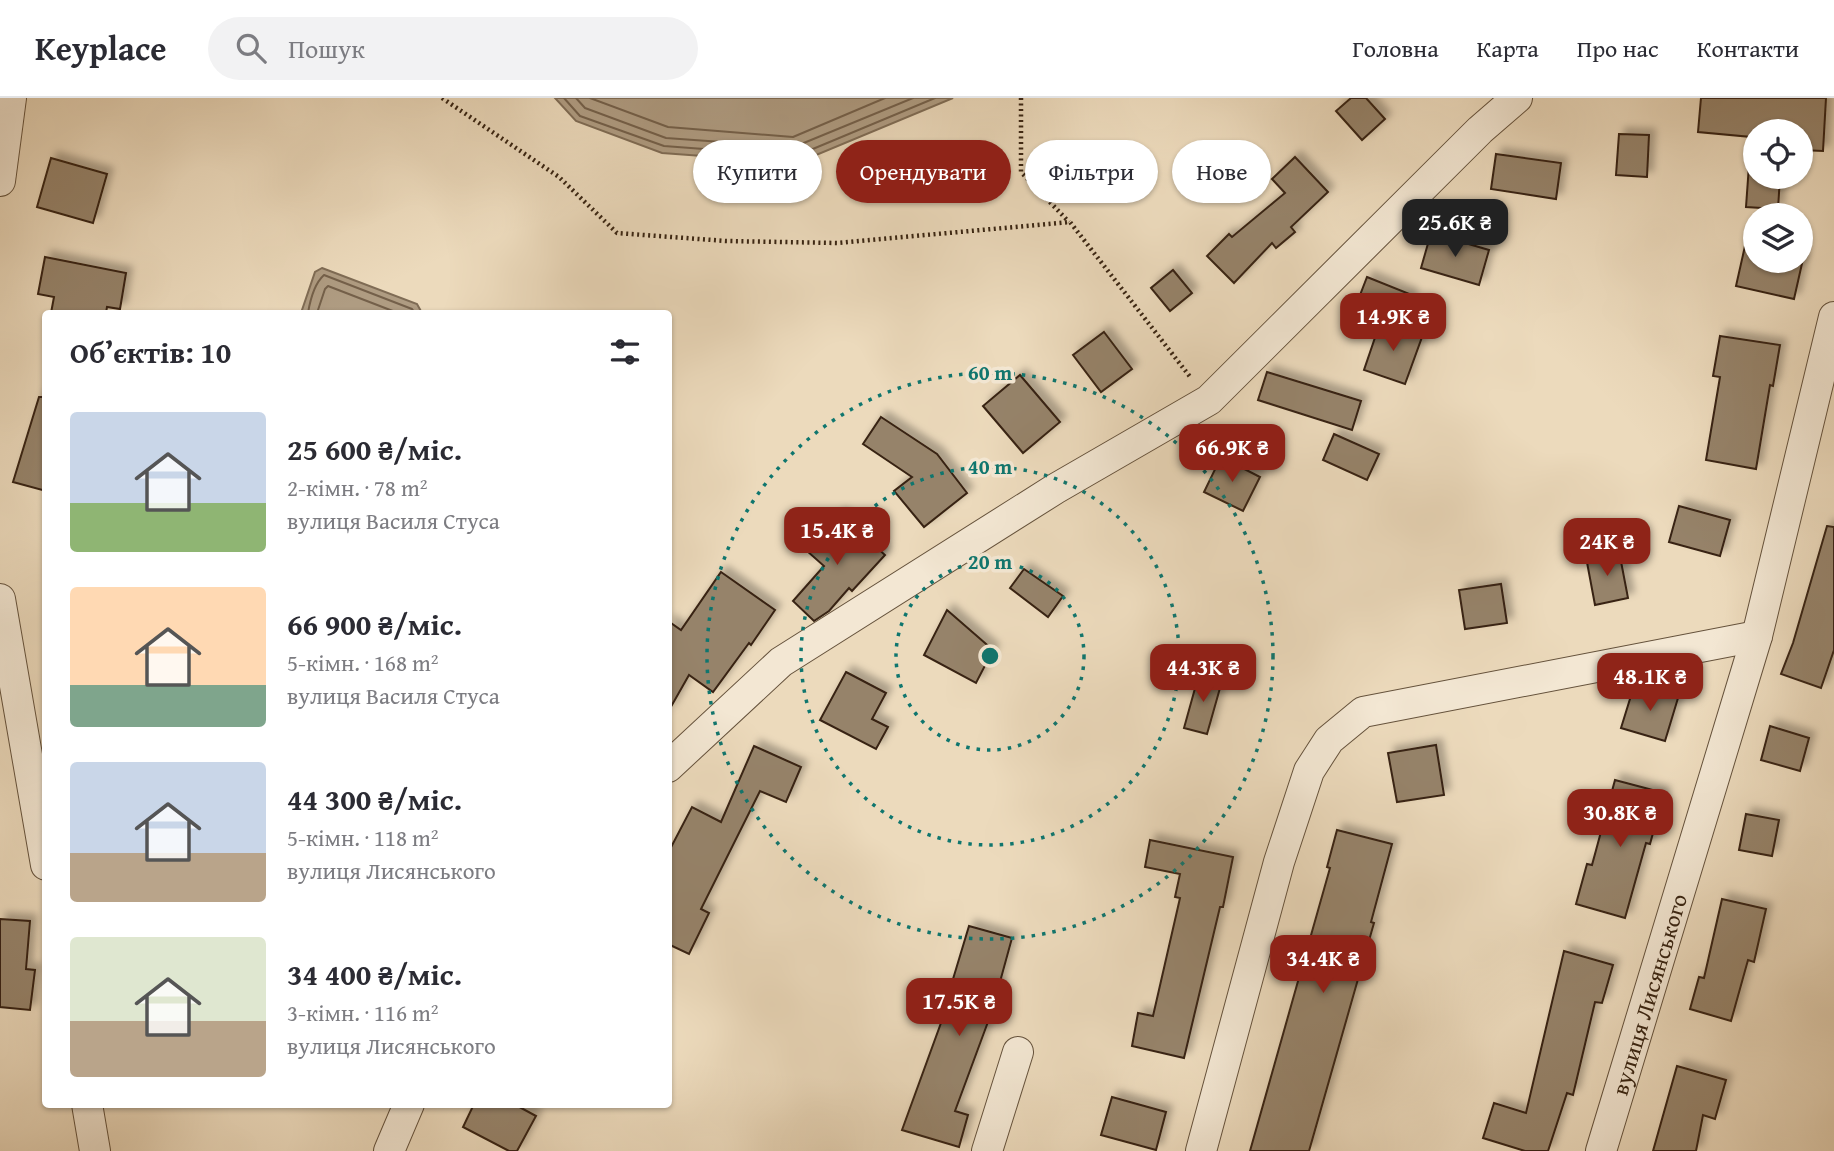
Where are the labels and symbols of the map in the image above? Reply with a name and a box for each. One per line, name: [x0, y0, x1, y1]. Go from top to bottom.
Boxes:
pin: 25.6K ₴: [1390, 200, 1520, 259]
pin: 14.9K ₴: [1328, 294, 1458, 353]
text: 60 m: [968, 357, 1012, 388]
pin: 66.9K ₴: [1167, 424, 1297, 484]
text: 40 m: [968, 451, 1012, 482]
pin: 15.4K ₴: [772, 508, 902, 567]
pin: 24K ₴: [1558, 518, 1656, 578]
text: 20 m: [968, 546, 1012, 577]
centre of rings: [978, 644, 1002, 668]
pin: 44.3K ₴: [1138, 644, 1268, 704]
pin: 48.1K ₴: [1585, 654, 1715, 713]
pin: 30.8K ₴: [1555, 790, 1685, 849]
street label: вулиця Лисянського: [1602, 889, 1695, 1099]
pin: 34.4K ₴: [1258, 936, 1388, 995]
pin: 17.5K ₴: [894, 978, 1024, 1038]

